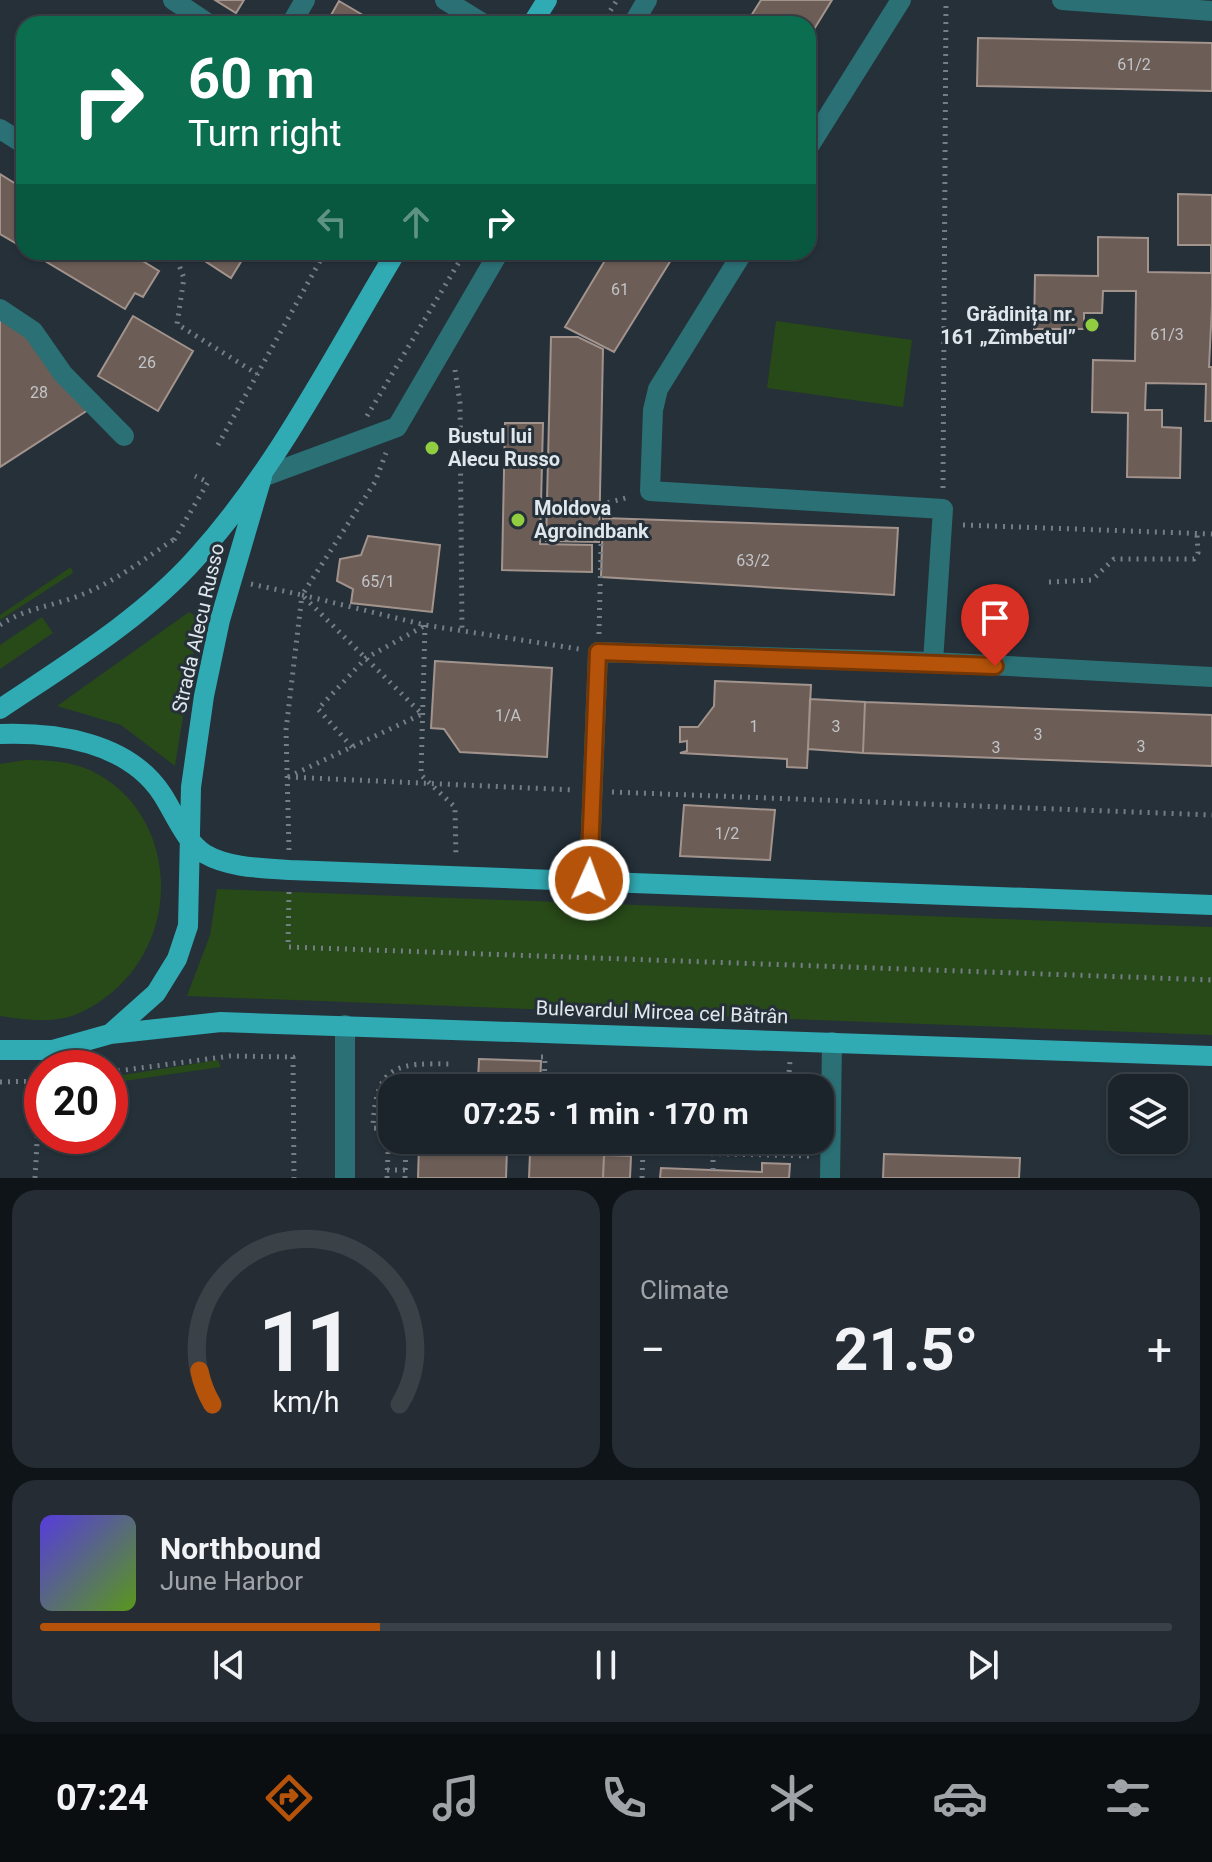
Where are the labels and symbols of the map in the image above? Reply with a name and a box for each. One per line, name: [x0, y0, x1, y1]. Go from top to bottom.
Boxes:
house number: 61/2: [1117, 55, 1151, 74]
house number: 61: [611, 280, 629, 299]
place label: Grădinița nr. 161 „Zîmbetul”: [940, 302, 1076, 349]
marker: Grădinița nr. 161 „Zîmbetul”: [1083, 316, 1101, 334]
house number: 61/3: [1150, 325, 1184, 344]
house number: 26: [138, 353, 156, 372]
house number: 28: [30, 383, 48, 402]
place label: Bustul lui Alecu Russo: [448, 424, 560, 471]
marker: Bustul lui Alecu Russo: [423, 439, 441, 457]
place label: Moldova Agroindbank: [534, 496, 649, 543]
marker: Moldova Agroindbank: [509, 511, 527, 529]
street label: Strada Alecu Russo: [167, 541, 229, 715]
house number: 63/2: [736, 551, 770, 570]
house number: 65/1: [361, 572, 395, 591]
pin: [961, 584, 1029, 666]
house number: 1/A: [495, 706, 522, 725]
house number: 1: [750, 717, 759, 736]
house number: 3: [832, 717, 841, 736]
house number: 3: [1034, 725, 1043, 744]
house number: 3: [1137, 737, 1146, 756]
house number: 3: [992, 738, 1001, 757]
house number: 1/2: [715, 824, 739, 843]
position arrow: [547, 838, 631, 922]
street label: Bulevardul Mircea cel Bătrân: [535, 996, 789, 1028]
speed limit sign: 20: [24, 1050, 128, 1154]

